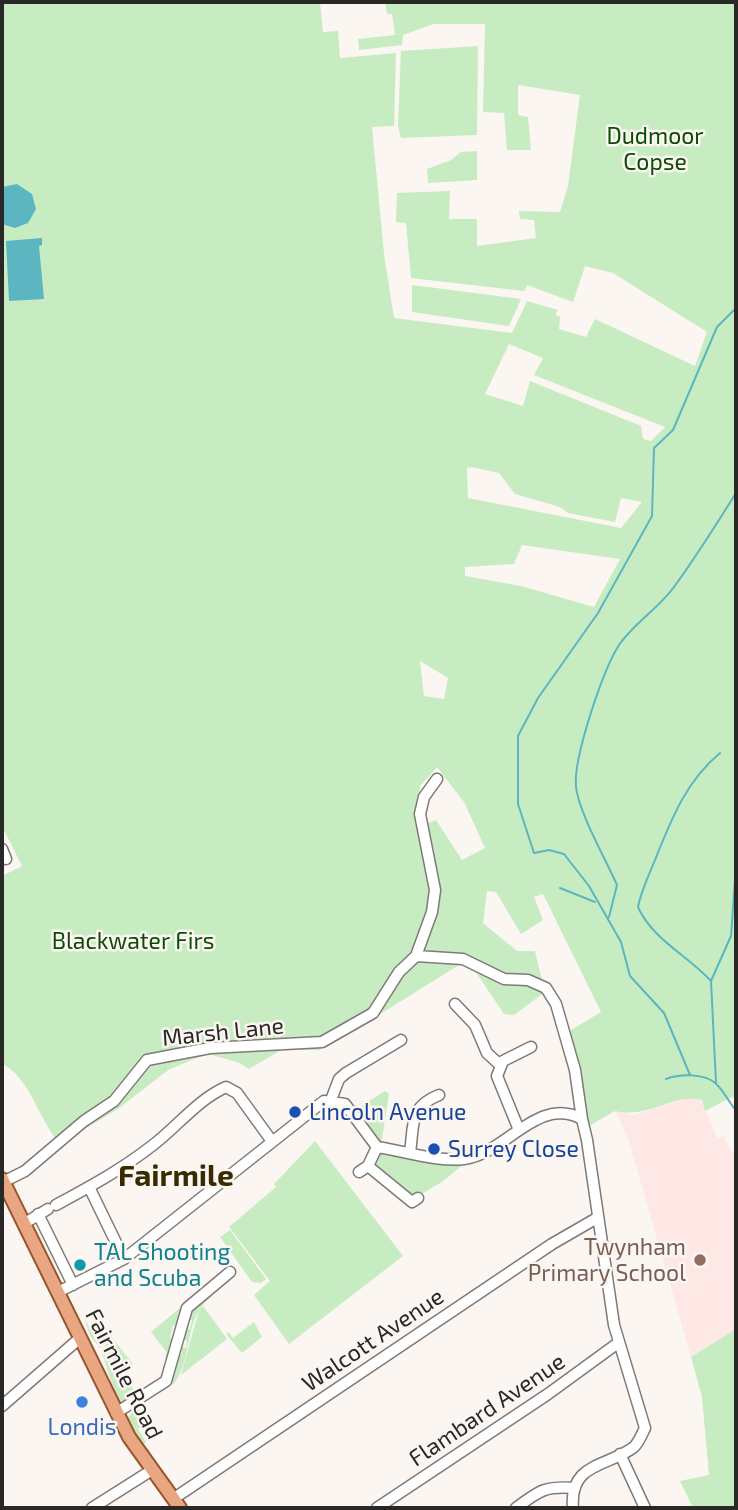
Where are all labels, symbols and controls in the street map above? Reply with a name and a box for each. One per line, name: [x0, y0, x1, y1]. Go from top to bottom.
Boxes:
park label: Dudmoor Copse: [606, 122, 704, 176]
park label: Blackwater Firs: [52, 927, 214, 955]
street label: Marsh Lane: [161, 1012, 285, 1052]
place label: Lincoln Avenue: [309, 1098, 466, 1126]
marker: Lincoln Avenue: [287, 1104, 303, 1120]
place label: Surrey Close: [448, 1135, 579, 1163]
marker: Surrey Close: [426, 1141, 442, 1157]
district label: Fairmile: [118, 1158, 234, 1194]
place label: Twynham Primary School: [528, 1233, 686, 1287]
place label: TAL Shooting and Scuba: [94, 1238, 230, 1292]
marker: Twynham Primary School: [692, 1252, 708, 1268]
marker: TAL Shooting and Scuba: [72, 1257, 88, 1273]
street label: Walcott Avenue: [297, 1282, 449, 1398]
street label: Fairmile Road: [79, 1304, 169, 1444]
street label: Flambard Avenue: [404, 1348, 570, 1472]
marker: Londis: [74, 1394, 90, 1410]
place label: Londis: [48, 1413, 116, 1441]

